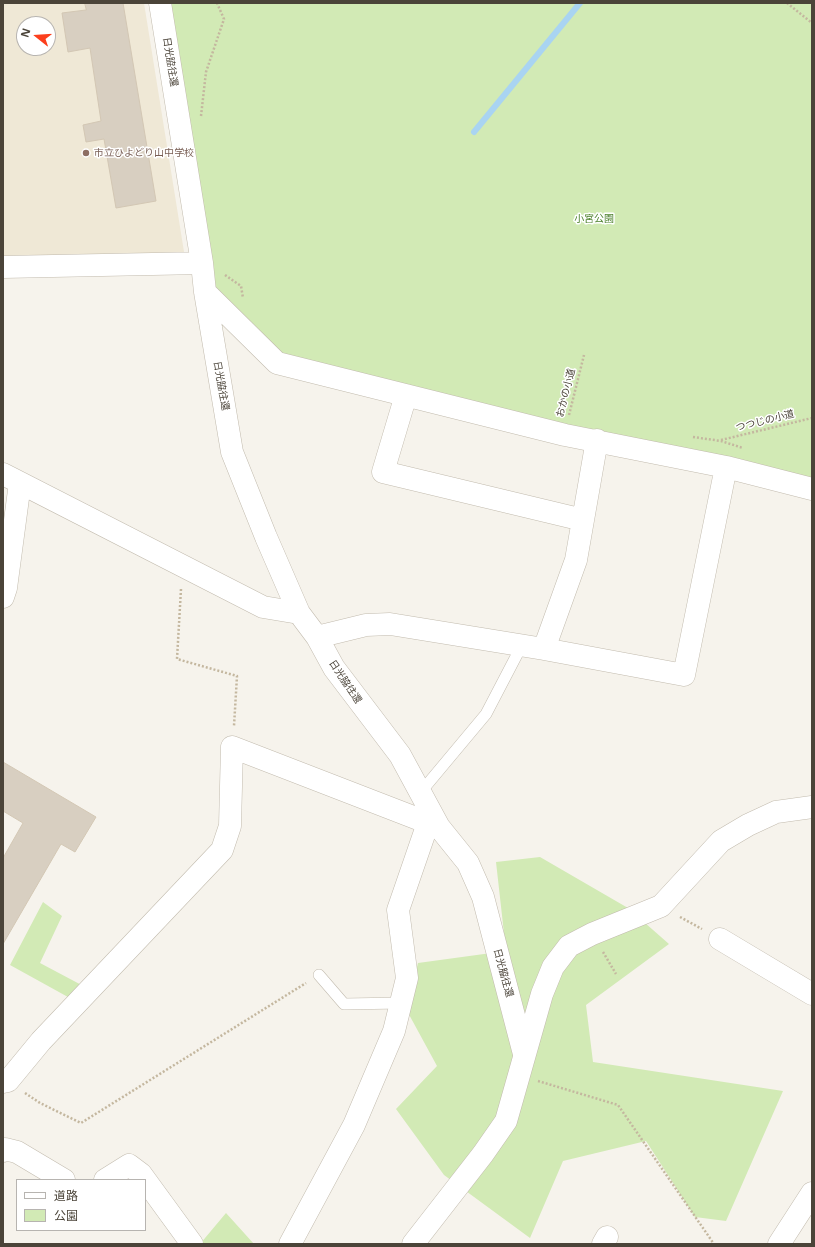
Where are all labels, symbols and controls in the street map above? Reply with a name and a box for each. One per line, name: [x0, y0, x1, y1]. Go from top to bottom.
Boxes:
north arrow: [16, 16, 56, 56]
text: N: [17, 26, 33, 39]
street label: 日光脇往還: [160, 36, 180, 88]
place label: 市立ひよどり山中学校: [94, 147, 194, 159]
marker: 市立ひよどり山中学校: [81, 148, 91, 158]
park label: 小宮公園: [574, 213, 614, 225]
street label: 日光脇往還: [211, 360, 231, 412]
street label: おかの小道: [554, 367, 578, 419]
street label: つつじの小道: [734, 408, 796, 434]
street label: 日光脇往還: [326, 658, 364, 706]
street label: 日光脇往還: [491, 947, 515, 999]
legend: [16, 1179, 146, 1231]
text: 道路: [54, 1187, 78, 1204]
text: 公園: [54, 1207, 78, 1224]

